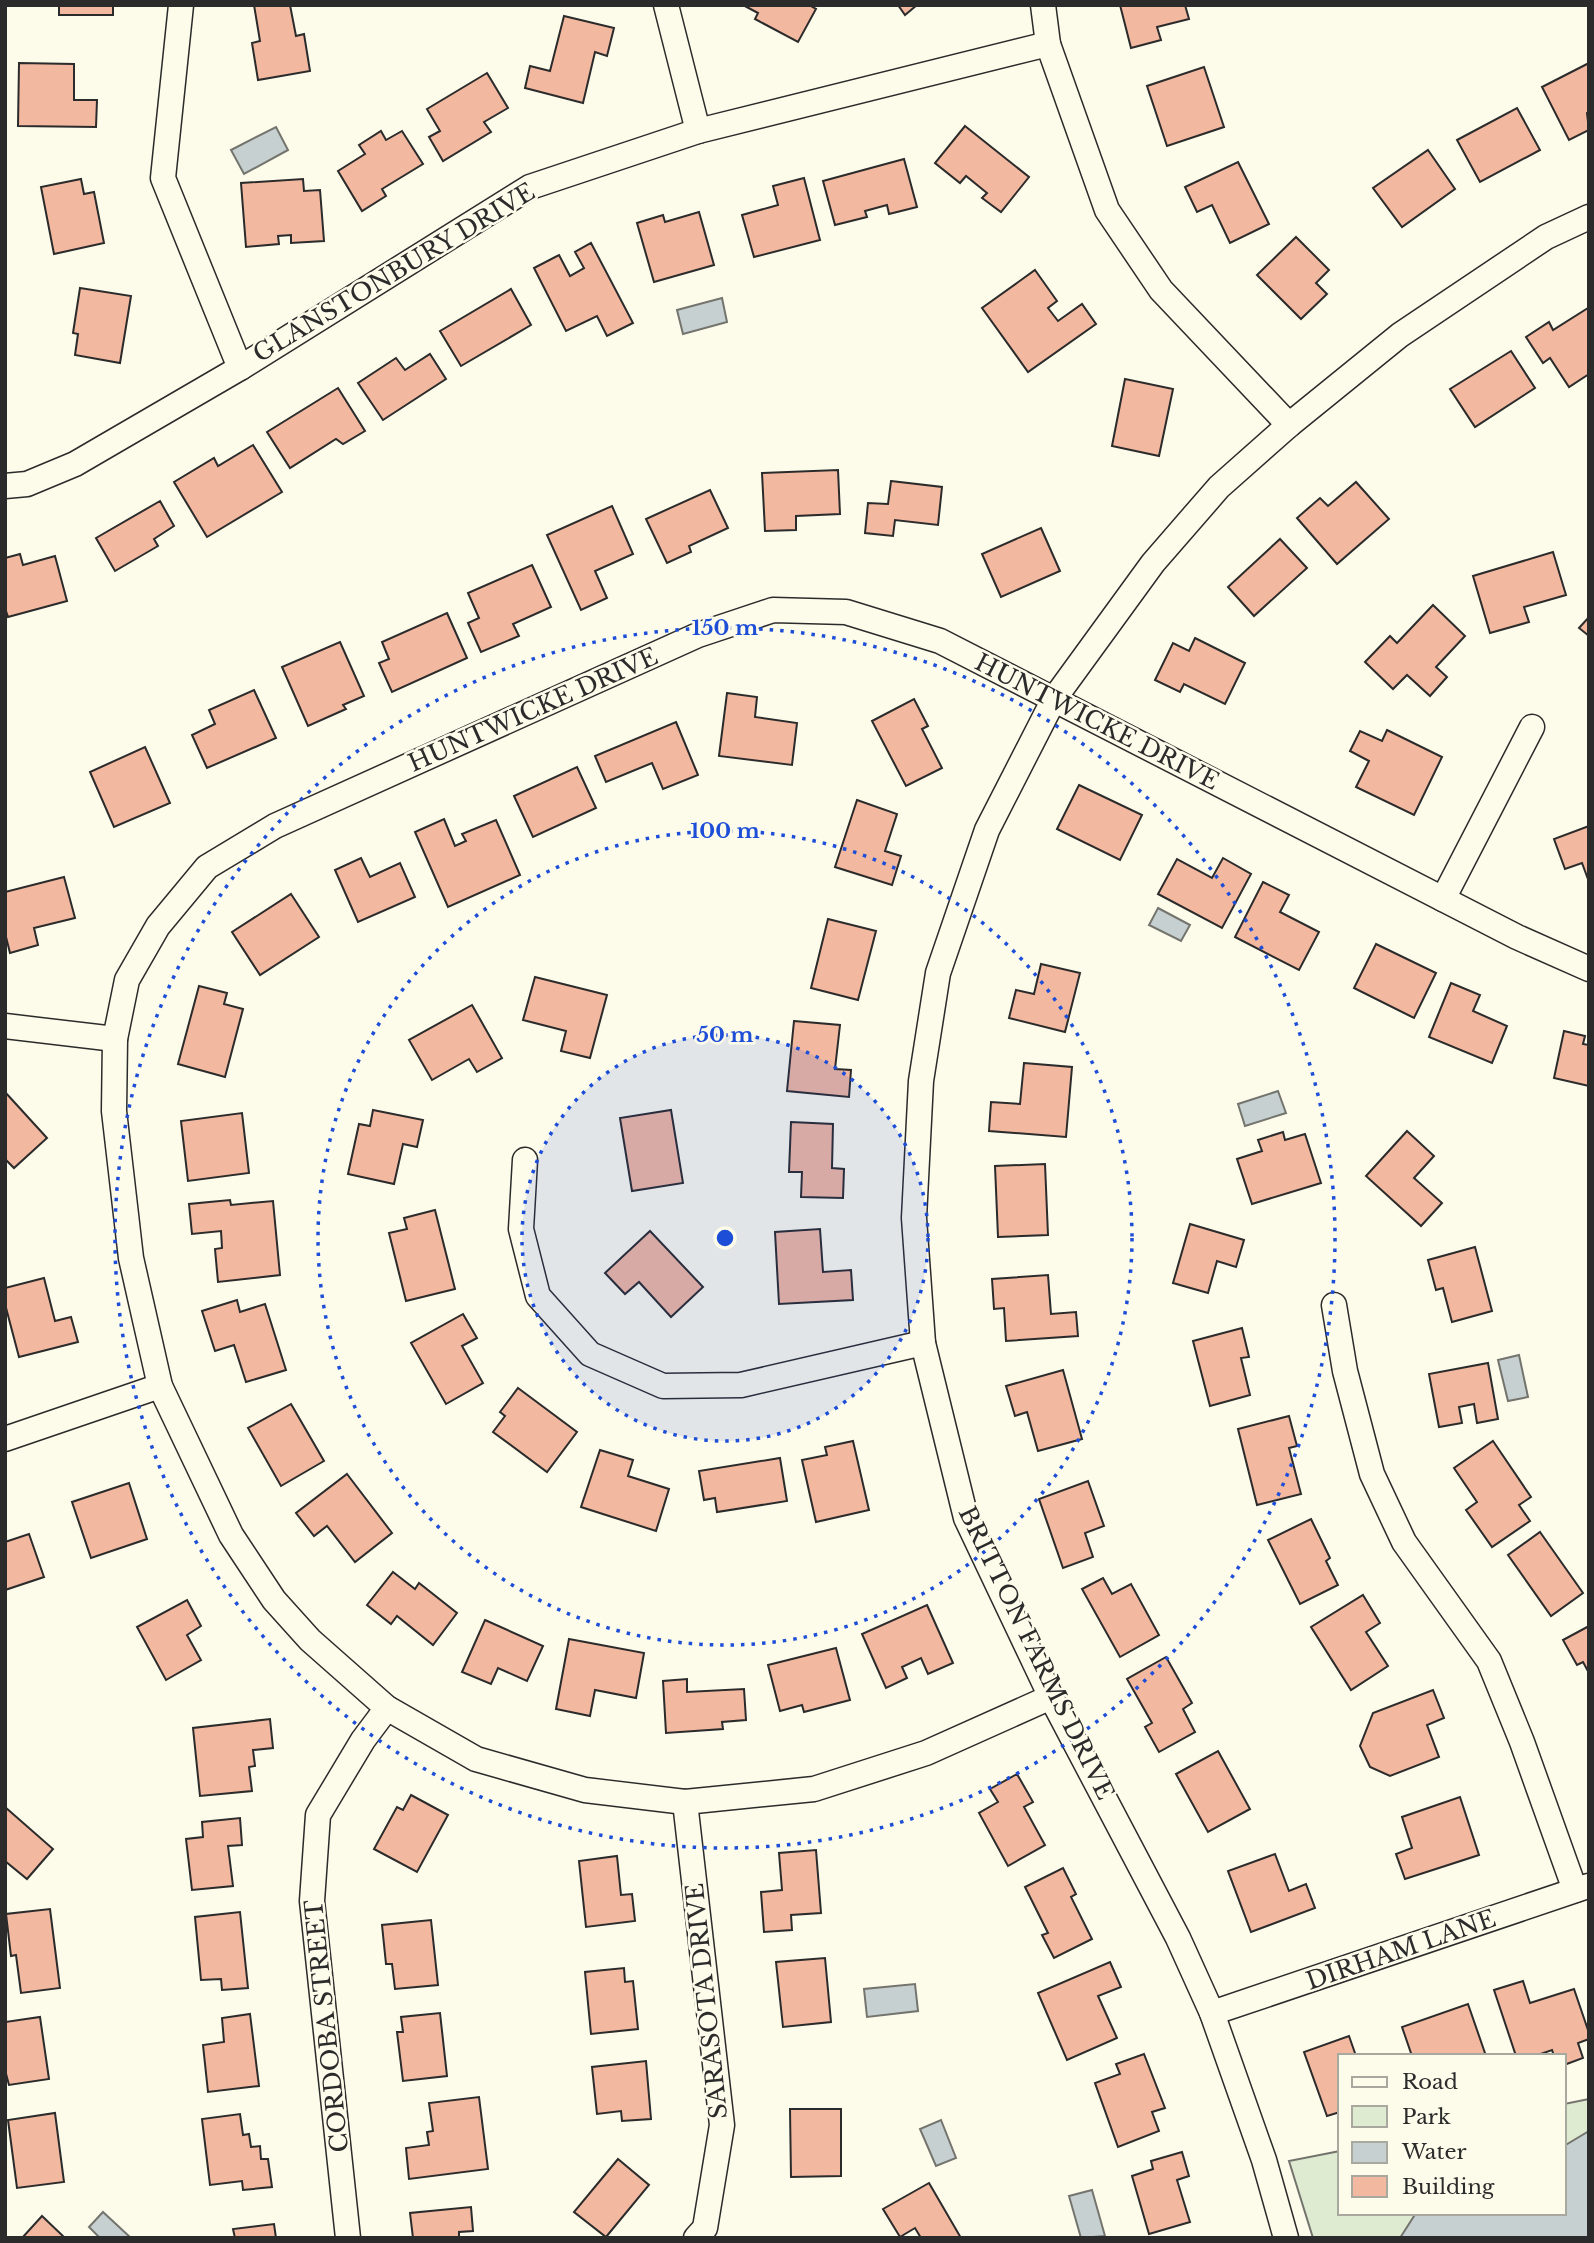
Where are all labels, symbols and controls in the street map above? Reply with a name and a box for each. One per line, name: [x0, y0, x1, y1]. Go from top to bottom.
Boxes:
street label: GLANSTONBURY DRIVE: [248, 177, 540, 368]
text: 150 m: [692, 615, 758, 641]
street label: HUNTWICKE DRIVE: [404, 641, 662, 778]
street label: HUNTWICKE DRIVE: [970, 647, 1224, 796]
text: 100 m: [690, 818, 760, 844]
text: 50 m: [696, 1022, 754, 1048]
centre of rings: [713, 1226, 737, 1250]
street label: BRITTON FARMS DRIVE: [953, 1501, 1120, 1804]
street label: SARASOTA DRIVE: [680, 1882, 733, 2120]
street label: CORDOBA STREET: [299, 1898, 354, 2154]
street label: DIRHAM LANE: [1302, 1903, 1499, 1996]
legend: [1338, 2054, 1566, 2215]
text: Road: [1402, 2069, 1458, 2095]
text: Park: [1402, 2104, 1451, 2130]
text: Water: [1401, 2139, 1466, 2165]
text: Building: [1402, 2174, 1495, 2200]

